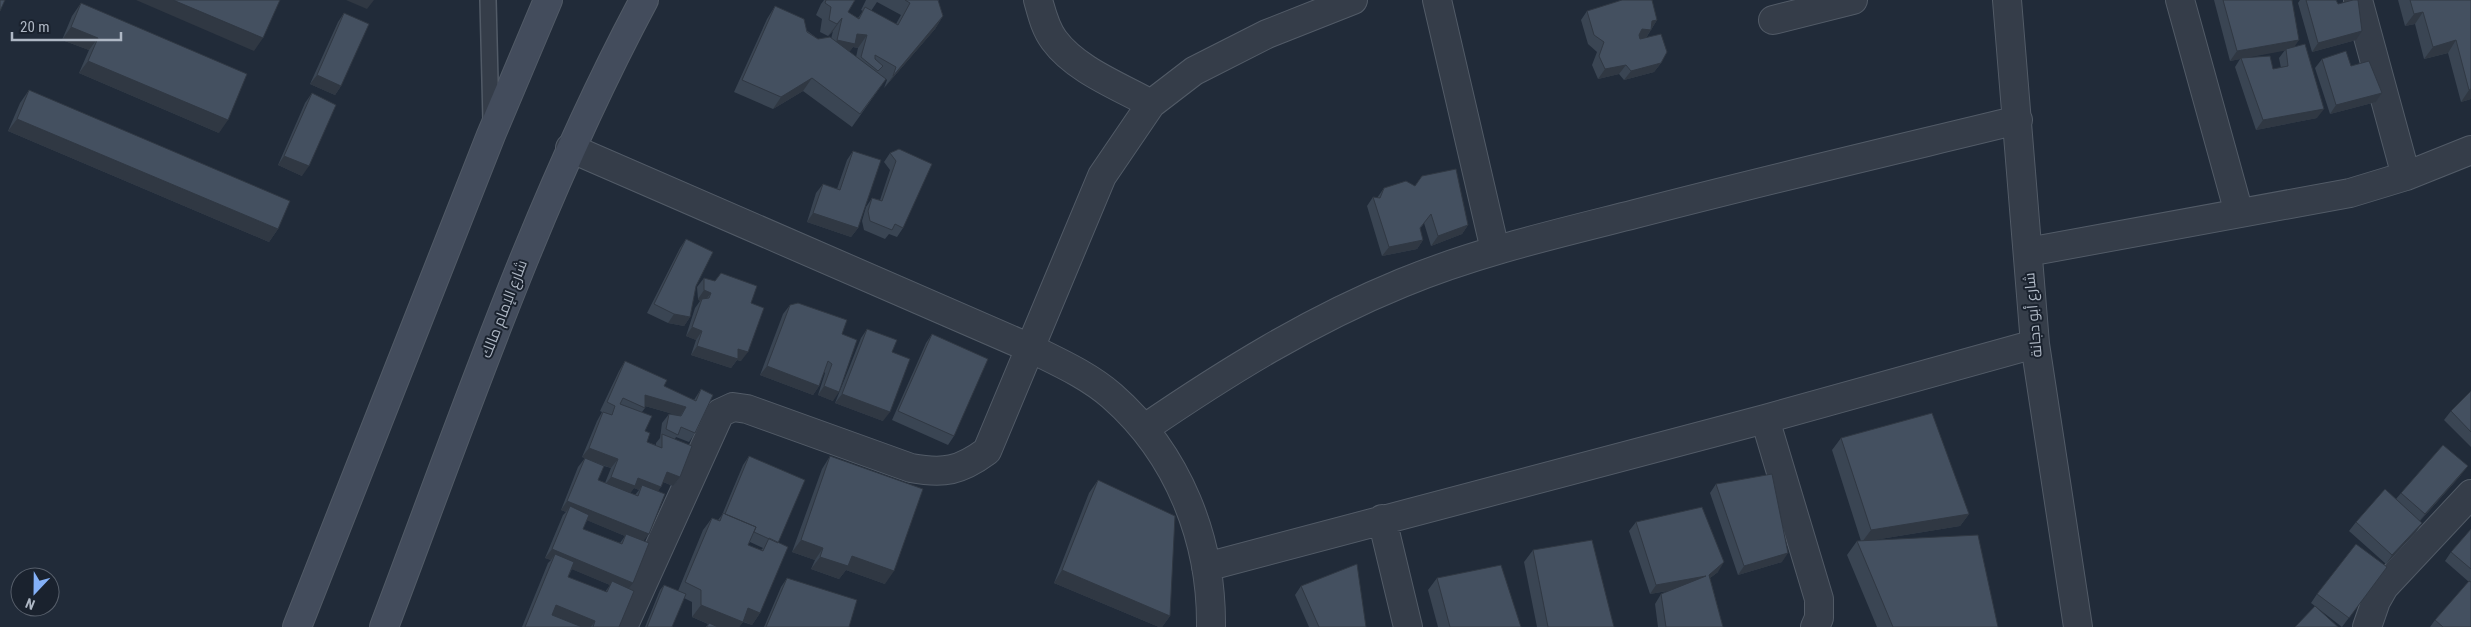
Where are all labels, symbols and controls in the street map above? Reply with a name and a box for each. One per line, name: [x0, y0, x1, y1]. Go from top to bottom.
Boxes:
scale bar: [12, 10, 121, 42]
text: 20 m: [20, 18, 50, 36]
street label: شارع الإمام مالك: [477, 257, 533, 361]
street label: شارع أبو دجانة: [2019, 272, 2048, 358]
north arrow: [10, 567, 60, 617]
text: N: [23, 595, 37, 613]

